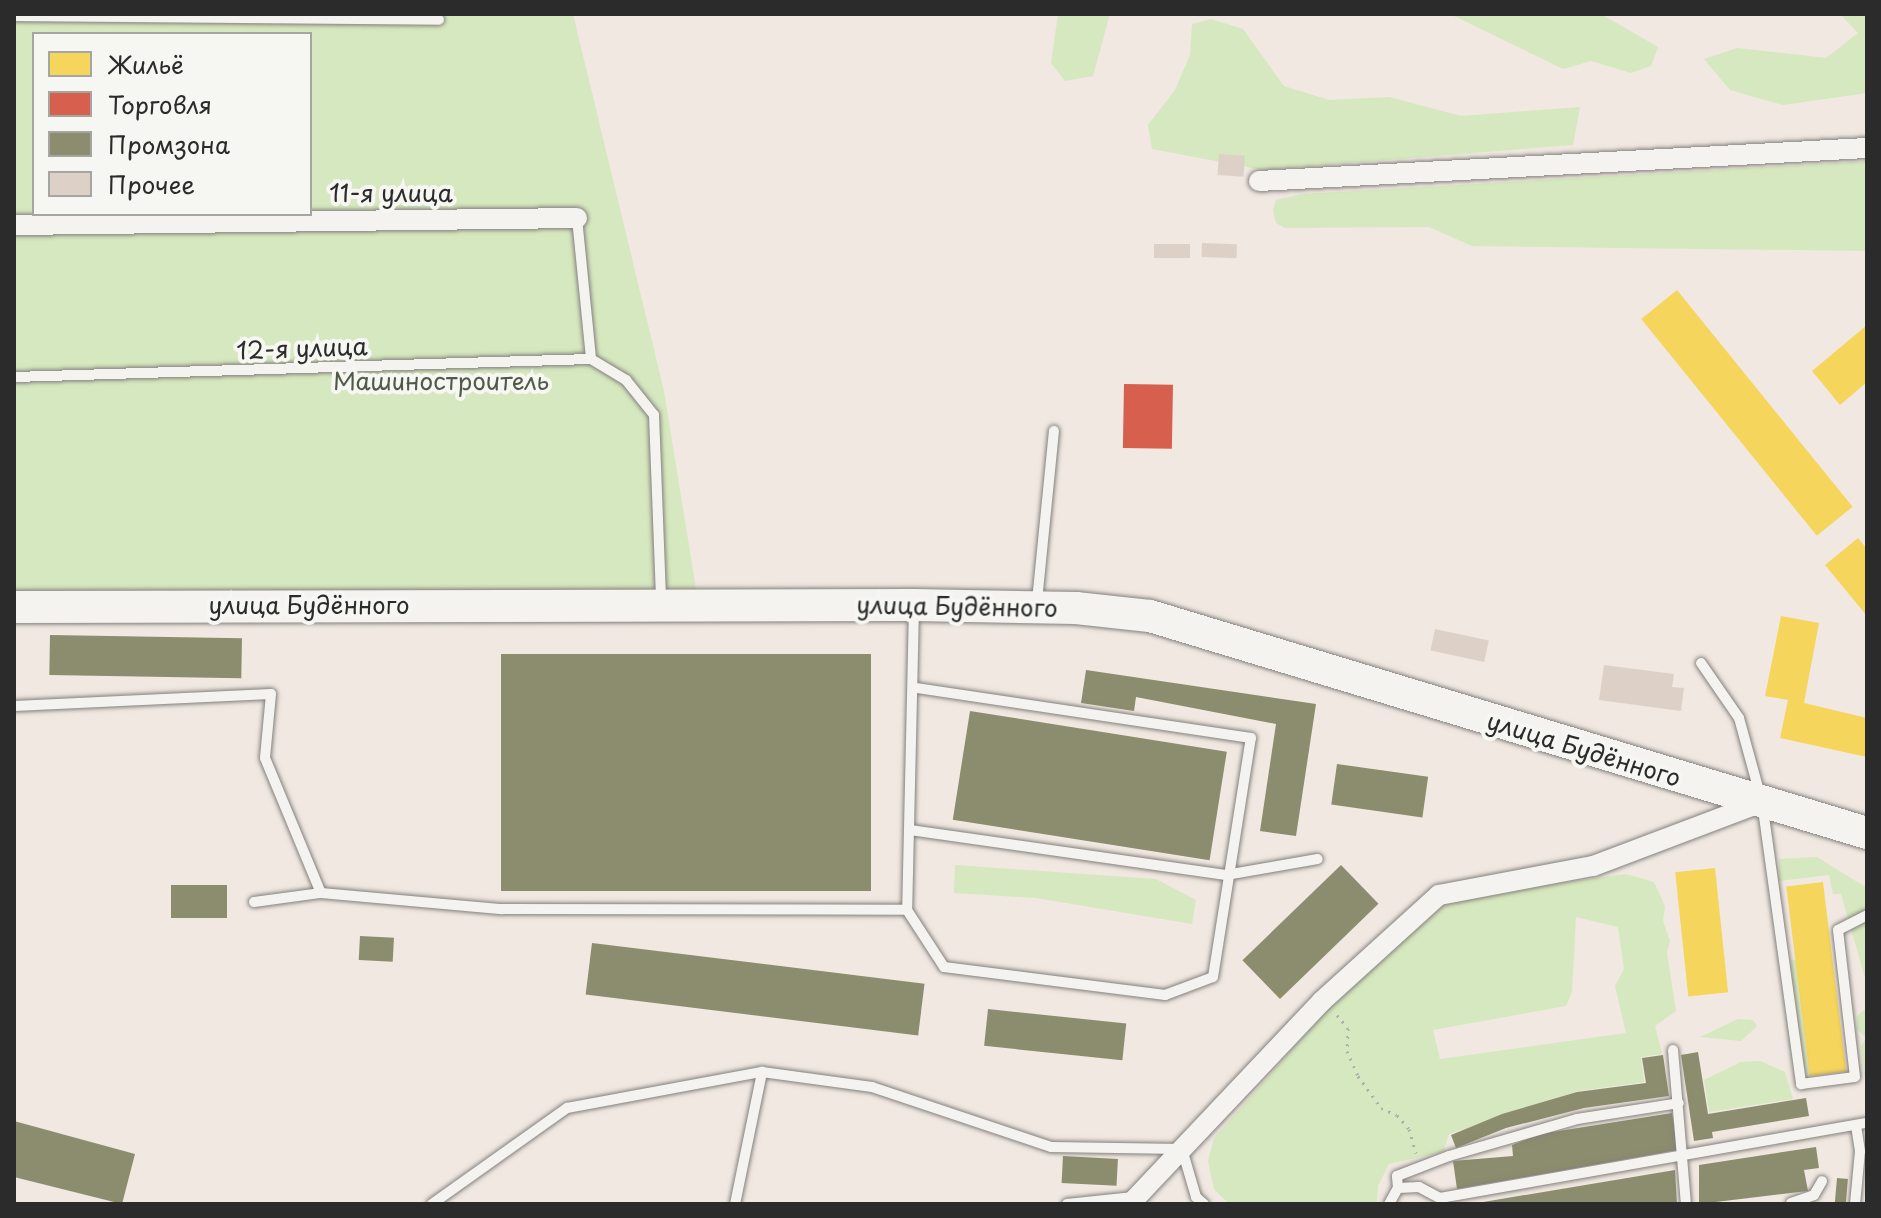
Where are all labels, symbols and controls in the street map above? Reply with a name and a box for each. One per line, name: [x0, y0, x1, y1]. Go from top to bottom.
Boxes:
legend: [32, 32, 312, 216]
text: Жильё: [108, 46, 184, 82]
text: Торговля: [108, 86, 212, 122]
text: Промзона: [108, 126, 230, 162]
text: Прочее: [108, 166, 195, 202]
street label: 11-я улица: [329, 179, 453, 207]
street label: 12-я улица: [236, 331, 368, 365]
park label: Машиностроитель: [333, 367, 549, 395]
street label: улица Будённого: [856, 590, 1058, 622]
street label: улица Будённого: [208, 591, 410, 619]
street label: улица Будённого: [1483, 706, 1685, 792]

